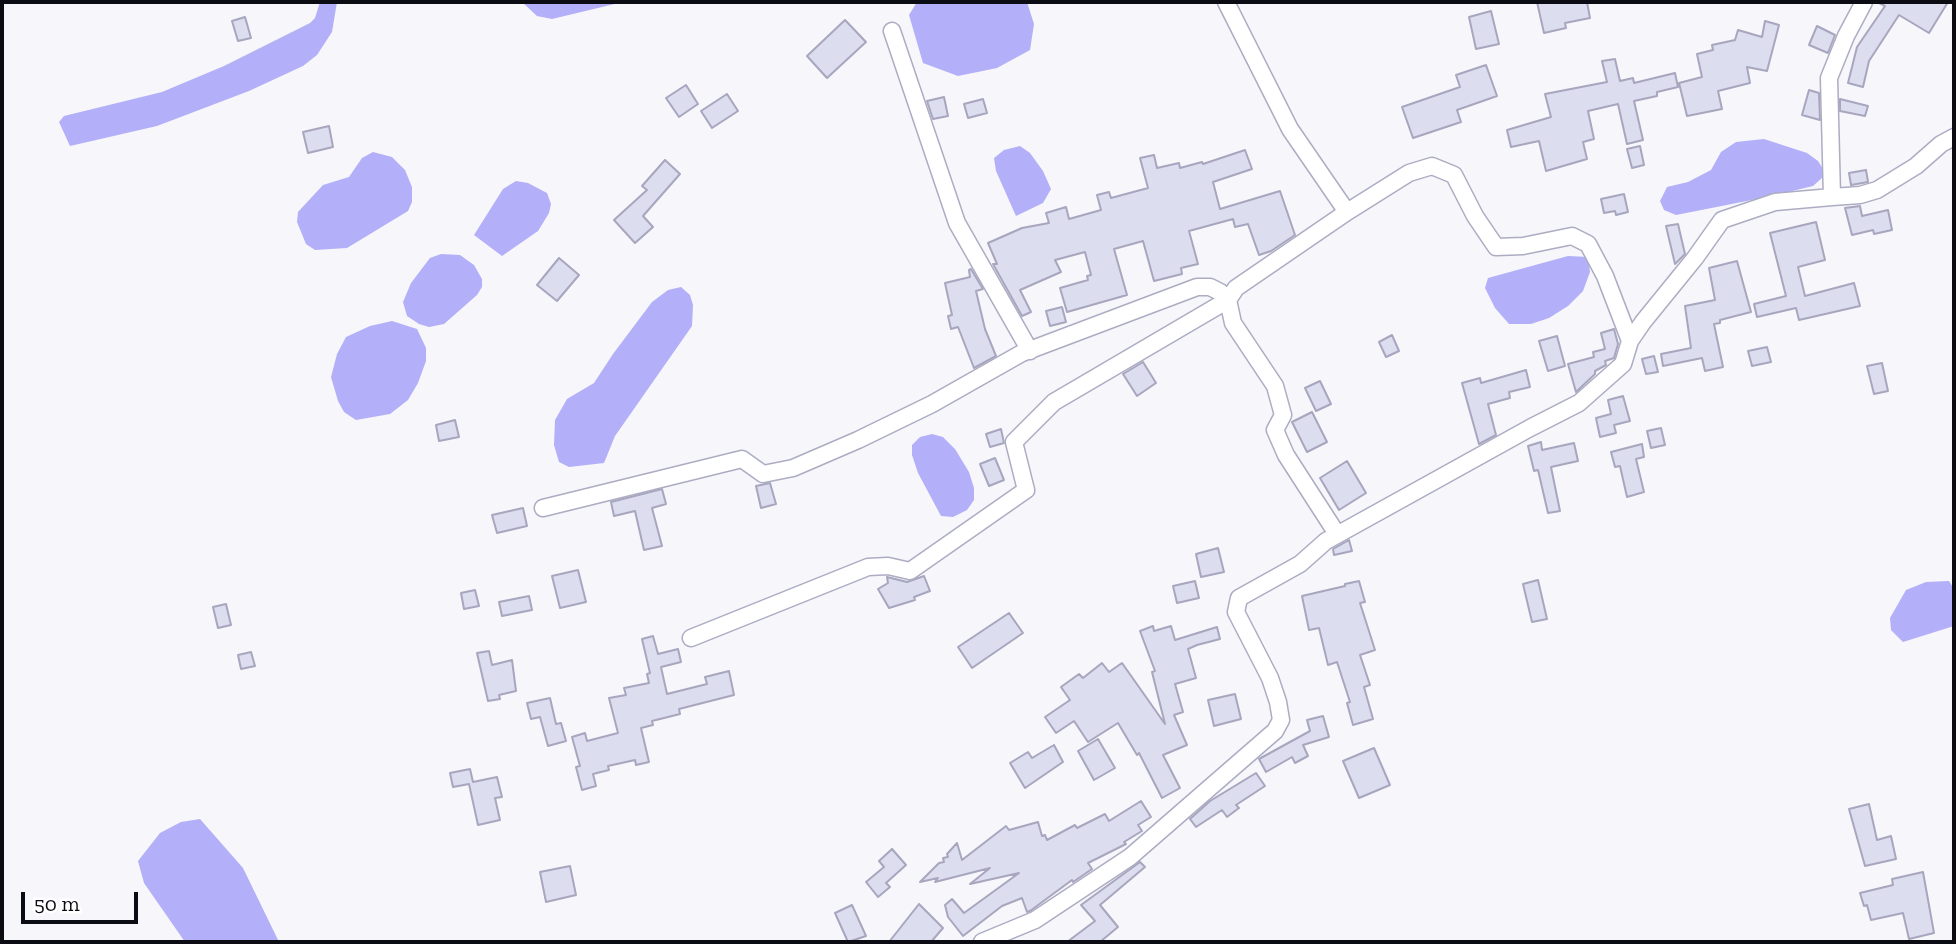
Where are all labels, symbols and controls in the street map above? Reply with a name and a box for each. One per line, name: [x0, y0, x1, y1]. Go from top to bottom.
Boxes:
scale bar: [24, 878, 142, 922]
text: 50 m: [34, 891, 80, 916]

